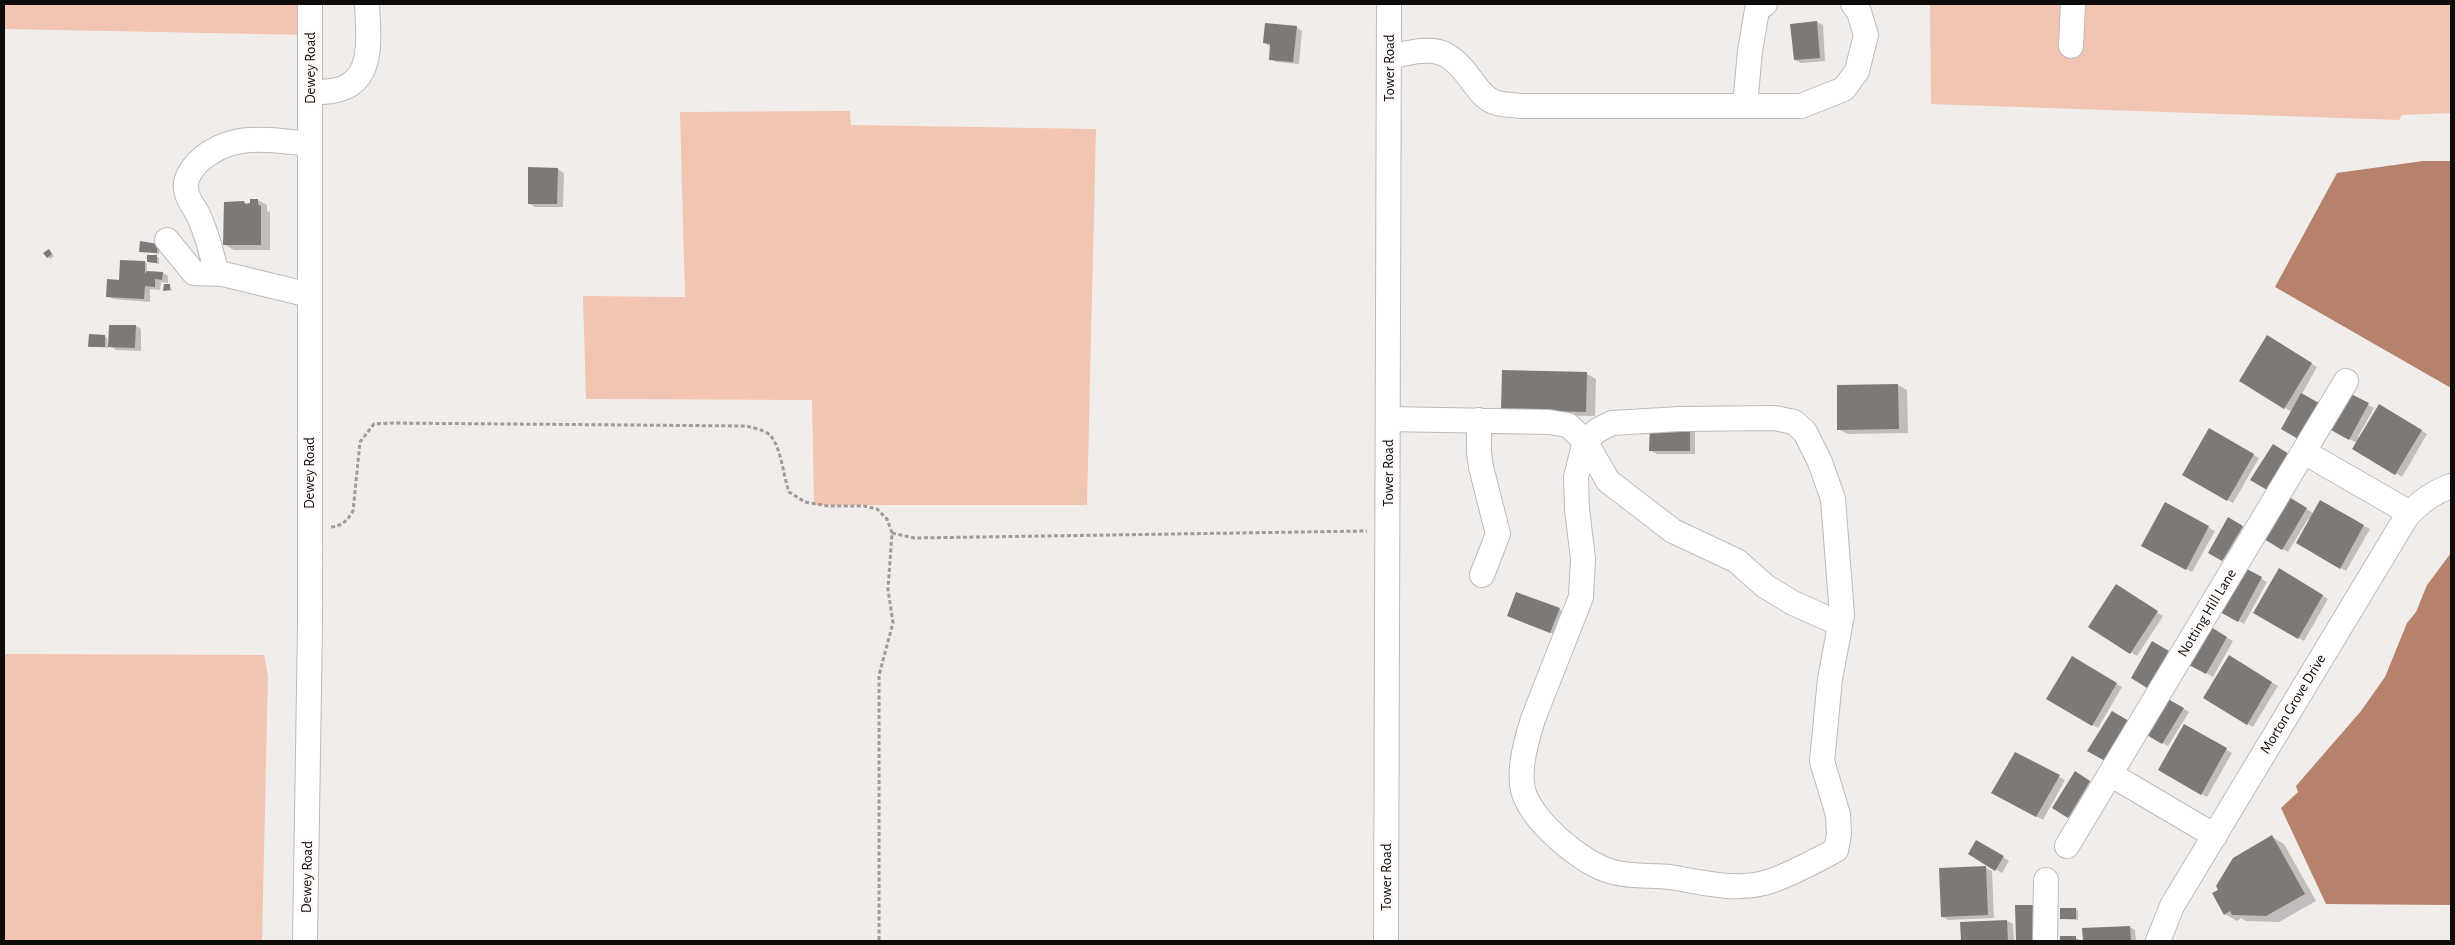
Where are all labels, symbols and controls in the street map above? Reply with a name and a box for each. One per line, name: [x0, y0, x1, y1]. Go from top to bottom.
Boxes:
street label: Dewey Road: [301, 32, 319, 104]
street label: Tower Road: [1380, 34, 1398, 102]
street label: Dewey Road: [300, 437, 318, 509]
street label: Tower Road: [1379, 439, 1397, 507]
street label: Notting Hill Lane: [2174, 566, 2240, 660]
street label: Morton Grove Drive: [2256, 651, 2330, 757]
street label: Dewey Road: [297, 841, 317, 913]
street label: Tower Road: [1377, 843, 1395, 911]

